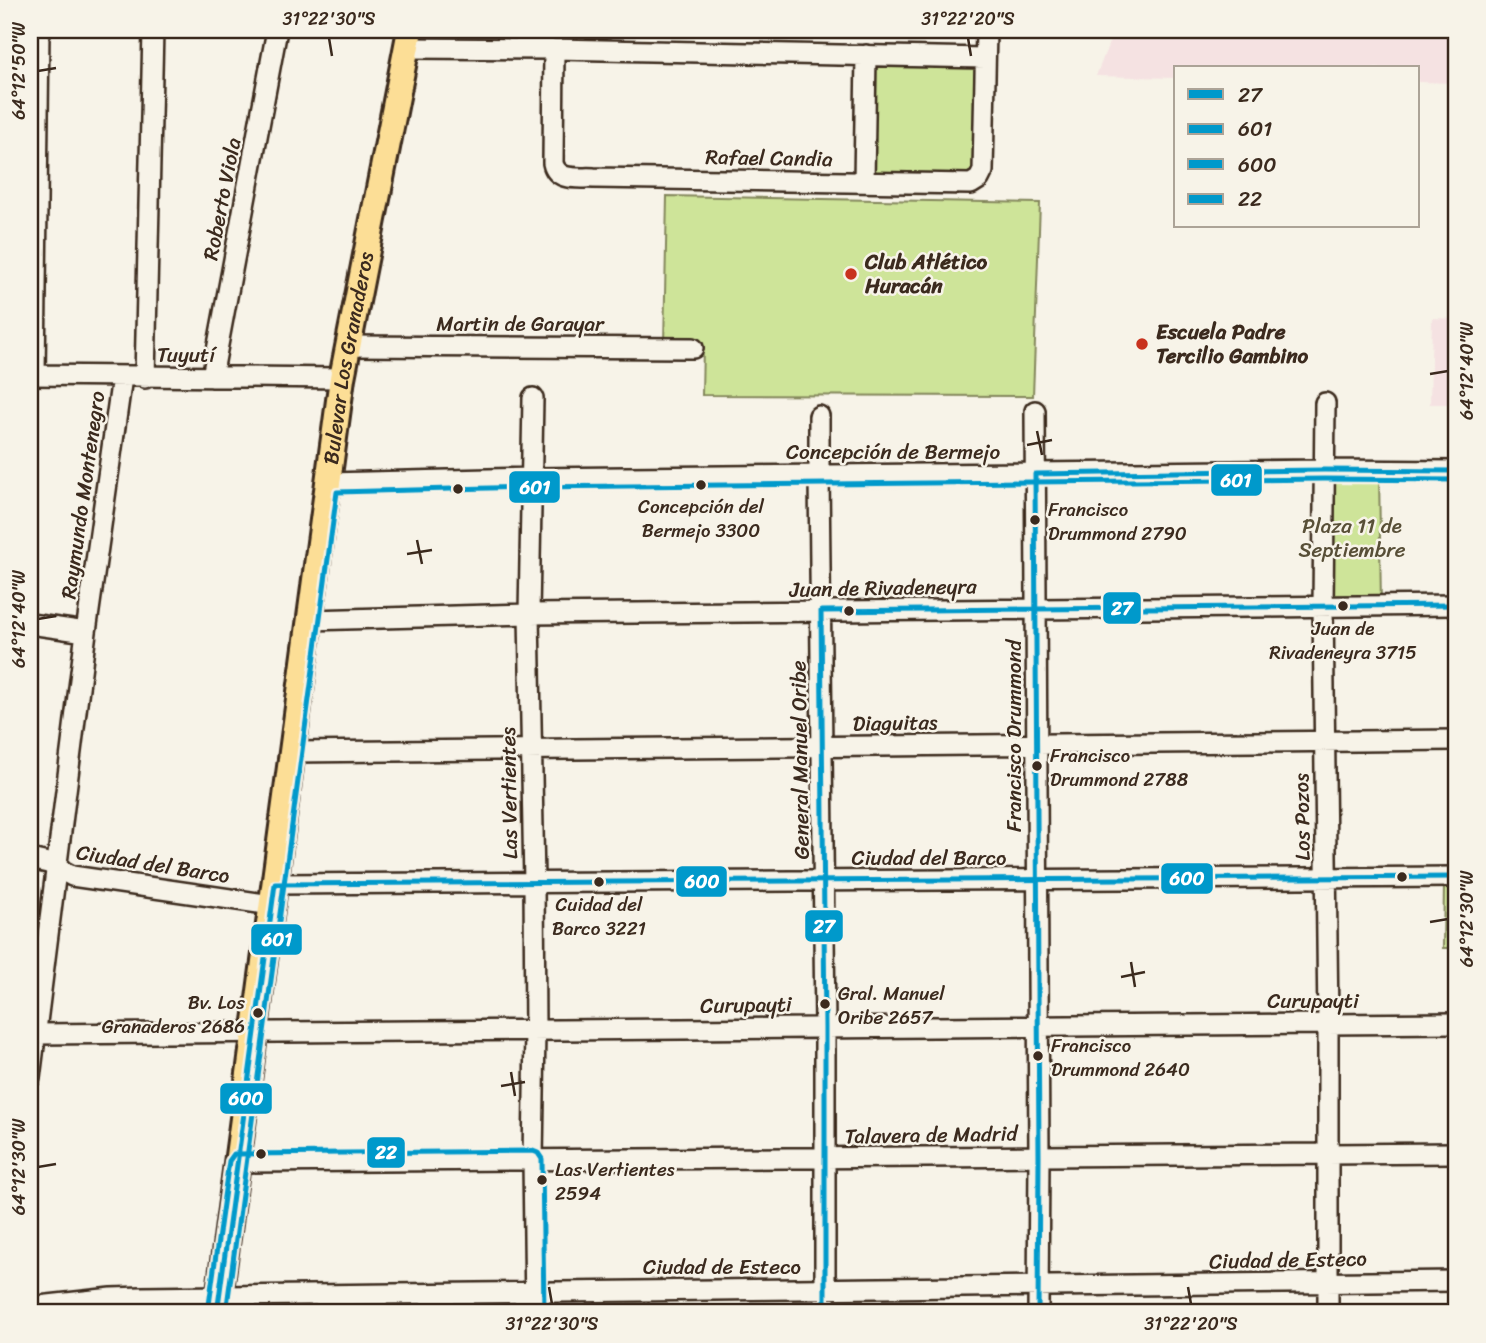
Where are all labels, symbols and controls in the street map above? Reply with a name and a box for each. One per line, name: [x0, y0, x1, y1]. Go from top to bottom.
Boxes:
text: 31°22'30"S: [283, 3, 375, 35]
text: 31°22'20"S: [921, 3, 1015, 35]
text: 64°12'50"W: [3, 21, 35, 120]
legend: [1174, 66, 1420, 228]
text: 27: [1238, 76, 1264, 114]
text: 601: [1238, 110, 1272, 148]
street label: Roberto Viola: [192, 134, 253, 264]
street label: Rafael Candia: [705, 138, 833, 178]
text: 600: [1238, 146, 1276, 184]
text: 22: [1238, 180, 1262, 218]
place label: Club Atlético Huracán: [864, 243, 987, 305]
street label: Bulevar Los Granaderos: [312, 248, 385, 467]
marker: Club Atlético Huracán: [843, 266, 859, 282]
street label: Martin de Garayar: [436, 305, 605, 343]
place label: Escuela Padre Tercilio Gambino: [1156, 313, 1309, 375]
text: 64°12'40"W: [1451, 321, 1483, 420]
street label: Tuyutí: [157, 336, 217, 374]
marker: Escuela Padre Tercilio Gambino: [1134, 336, 1150, 352]
street label: Raymundo Montenegro: [50, 388, 116, 601]
street label: Concepción de Bermejo: [786, 433, 1000, 471]
line badge: 601: [1210, 463, 1263, 497]
text: 601: [1220, 464, 1251, 497]
line badge: 601: [508, 470, 561, 504]
text: 601: [519, 471, 550, 504]
marker: Concepción del Bermejo 3300: [694, 478, 708, 492]
unlabelled marker: [451, 482, 465, 496]
place label: Concepción del Bermejo 3300: [638, 490, 764, 547]
place label: Francisco Drummond 2790: [1048, 493, 1187, 550]
park label: Plaza 11 de Septiembre: [1298, 507, 1406, 569]
marker: Francisco Drummond 2790: [1028, 513, 1042, 527]
street label: Juan de Rivadeneyra: [788, 567, 977, 609]
text: 64°12'40"W: [3, 569, 35, 668]
line badge: 27: [1102, 591, 1142, 625]
text: 27: [1110, 592, 1135, 625]
marker: Juan de Rivadeneyra 3715: [1336, 599, 1350, 613]
unlabelled marker: [842, 604, 856, 618]
place label: Juan de Rivadeneyra 3715: [1269, 612, 1417, 669]
street label: Francisco Drummond: [995, 638, 1033, 832]
street label: General Manuel Oribe: [779, 660, 821, 860]
street label: Diaguitas: [852, 703, 938, 743]
street label: Las Vertientes: [489, 726, 529, 859]
place label: Francisco Drummond 2788: [1050, 739, 1189, 796]
marker: Francisco Drummond 2788: [1030, 759, 1044, 773]
street label: Los Pozos: [1282, 773, 1322, 861]
street label: Ciudad del Barco: [74, 833, 232, 895]
street label: Ciudad del Barco: [852, 839, 1006, 877]
line badge: 600: [1160, 862, 1214, 895]
text: 600: [1169, 862, 1204, 895]
line badge: 600: [675, 865, 728, 898]
text: 600: [684, 865, 719, 898]
unlabelled marker: [1395, 870, 1409, 884]
text: 64°12'30"W: [1451, 870, 1483, 967]
marker: Cuidad del Barco 3221: [592, 875, 606, 889]
place label: Cuidad del Barco 3221: [552, 888, 646, 945]
line badge: 27: [804, 909, 844, 943]
text: 27: [812, 910, 837, 943]
line badge: 601: [250, 923, 303, 956]
text: 601: [261, 923, 292, 956]
place label: Gral. Manuel Oribe 2657: [838, 977, 945, 1034]
street label: Curupayti: [1267, 982, 1360, 1020]
street label: Curupayti: [700, 985, 793, 1025]
place label: Bv. Los Granaderos 2686: [102, 986, 245, 1043]
marker: Gral. Manuel Oribe 2657: [818, 997, 832, 1011]
marker: Bv. Los Granaderos 2686: [251, 1006, 265, 1020]
place label: Francisco Drummond 2640: [1051, 1029, 1190, 1086]
marker: Francisco Drummond 2640: [1031, 1049, 1045, 1063]
line badge: 600: [219, 1082, 273, 1115]
text: 600: [228, 1082, 263, 1115]
street label: Talavera de Madrid: [844, 1114, 1020, 1156]
text: 64°12'30"W: [3, 1118, 35, 1215]
line badge: 22: [366, 1136, 406, 1169]
text: 22: [374, 1136, 397, 1169]
unlabelled marker: [254, 1147, 268, 1161]
place label: Las Vertientes 2594: [555, 1153, 675, 1210]
marker: Las Vertientes 2594: [535, 1173, 549, 1187]
street label: Ciudad de Esteco: [1209, 1240, 1367, 1280]
street label: Ciudad de Esteco: [643, 1248, 801, 1286]
text: 31°22'30"S: [506, 1308, 598, 1340]
text: 31°22'20"S: [1144, 1308, 1238, 1340]

